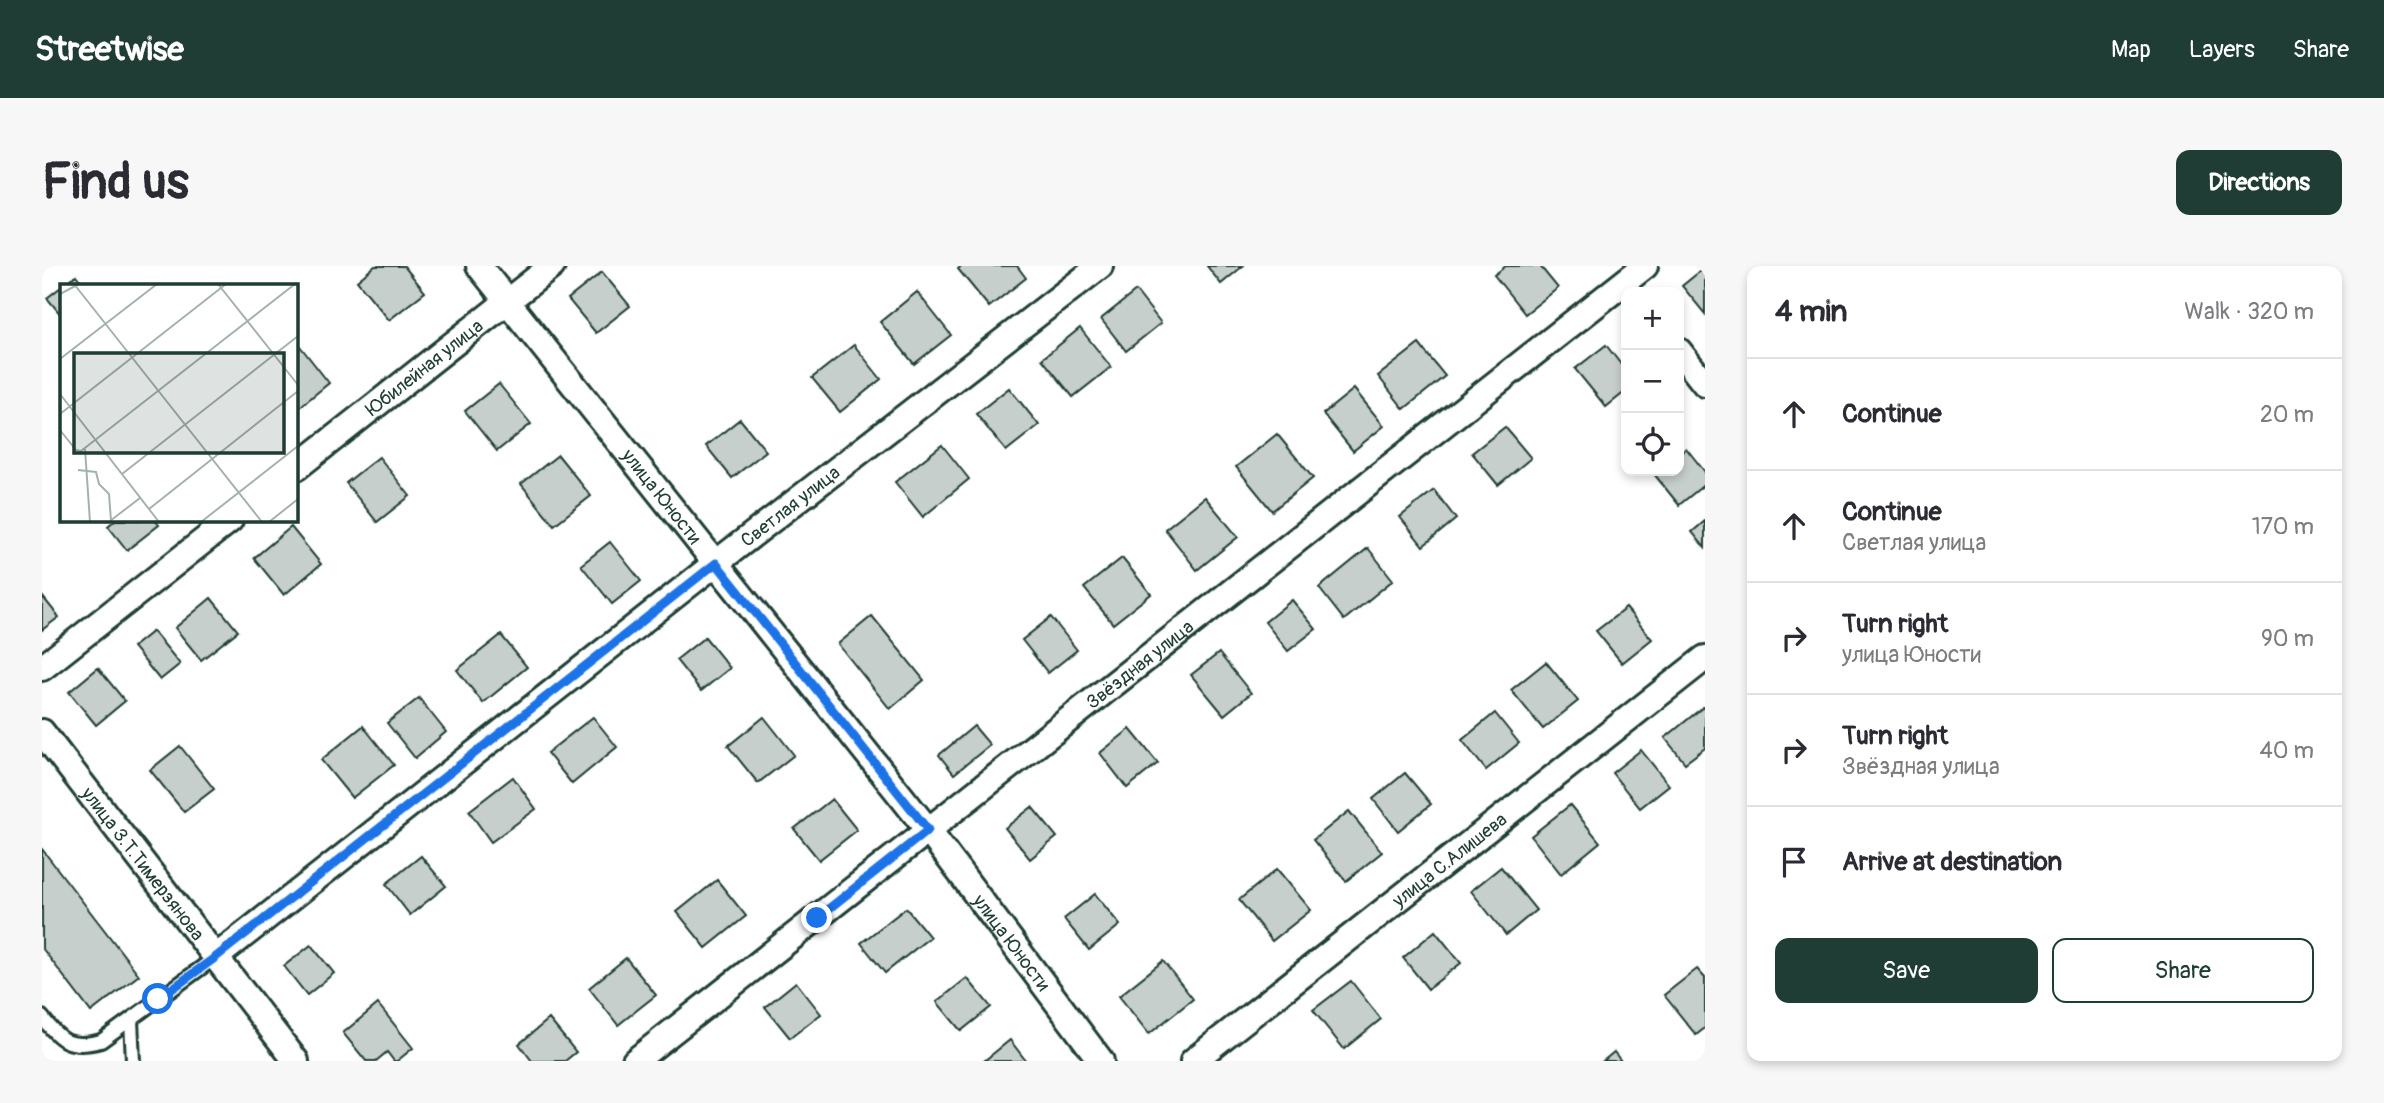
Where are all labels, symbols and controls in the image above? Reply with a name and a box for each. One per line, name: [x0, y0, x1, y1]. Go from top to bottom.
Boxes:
text: Streetwise: [35, 29, 184, 70]
text: Map: [2111, 35, 2151, 64]
text: Layers: [2189, 35, 2255, 64]
text: Share: [2293, 35, 2349, 64]
button: Directions: [2176, 150, 2342, 215]
text: Find us: [42, 152, 189, 213]
inset map: [60, 284, 298, 522]
map controls: [1621, 287, 1684, 476]
button: +: [1621, 287, 1684, 350]
text: 4 min: [1775, 293, 1848, 330]
text: Walk · 320 m: [2184, 297, 2314, 326]
street label: Юбилейная улица: [361, 314, 488, 422]
button: −: [1621, 350, 1684, 413]
icon: ahead: [1775, 395, 1813, 433]
text: Continue: [1842, 398, 1942, 430]
text: 20 m: [2260, 400, 2314, 429]
button: locate: [1621, 413, 1684, 476]
street label: улица Юности: [616, 443, 707, 549]
street label: Светлая улица: [736, 461, 845, 553]
text: Continue: [1842, 496, 1942, 528]
icon: ahead: [1775, 507, 1813, 545]
text: 170 m: [2252, 512, 2314, 541]
text: Светлая улица: [1842, 528, 1986, 557]
text: Turn right: [1842, 608, 1948, 640]
street label: Звёздная улица: [1081, 615, 1199, 714]
icon: right: [1775, 619, 1813, 657]
text: 90 m: [2261, 624, 2314, 653]
text: улица Юности: [1842, 640, 1981, 669]
text: Turn right: [1842, 720, 1948, 752]
icon: right: [1775, 731, 1813, 769]
text: 40 m: [2260, 736, 2314, 765]
text: Звёздная улица: [1842, 752, 2000, 781]
street label: улица З.Т.Тимерзянова: [75, 782, 210, 946]
street label: улица С.Алишева: [1387, 808, 1512, 913]
icon: arrive: [1775, 843, 1813, 881]
text: Arrive at destination: [1842, 846, 2062, 878]
street label: улица Юности: [967, 889, 1056, 996]
route end: [801, 902, 832, 933]
button: Save: [1775, 938, 2038, 1003]
button: Share: [2052, 938, 2314, 1003]
route start: [142, 983, 173, 1014]

